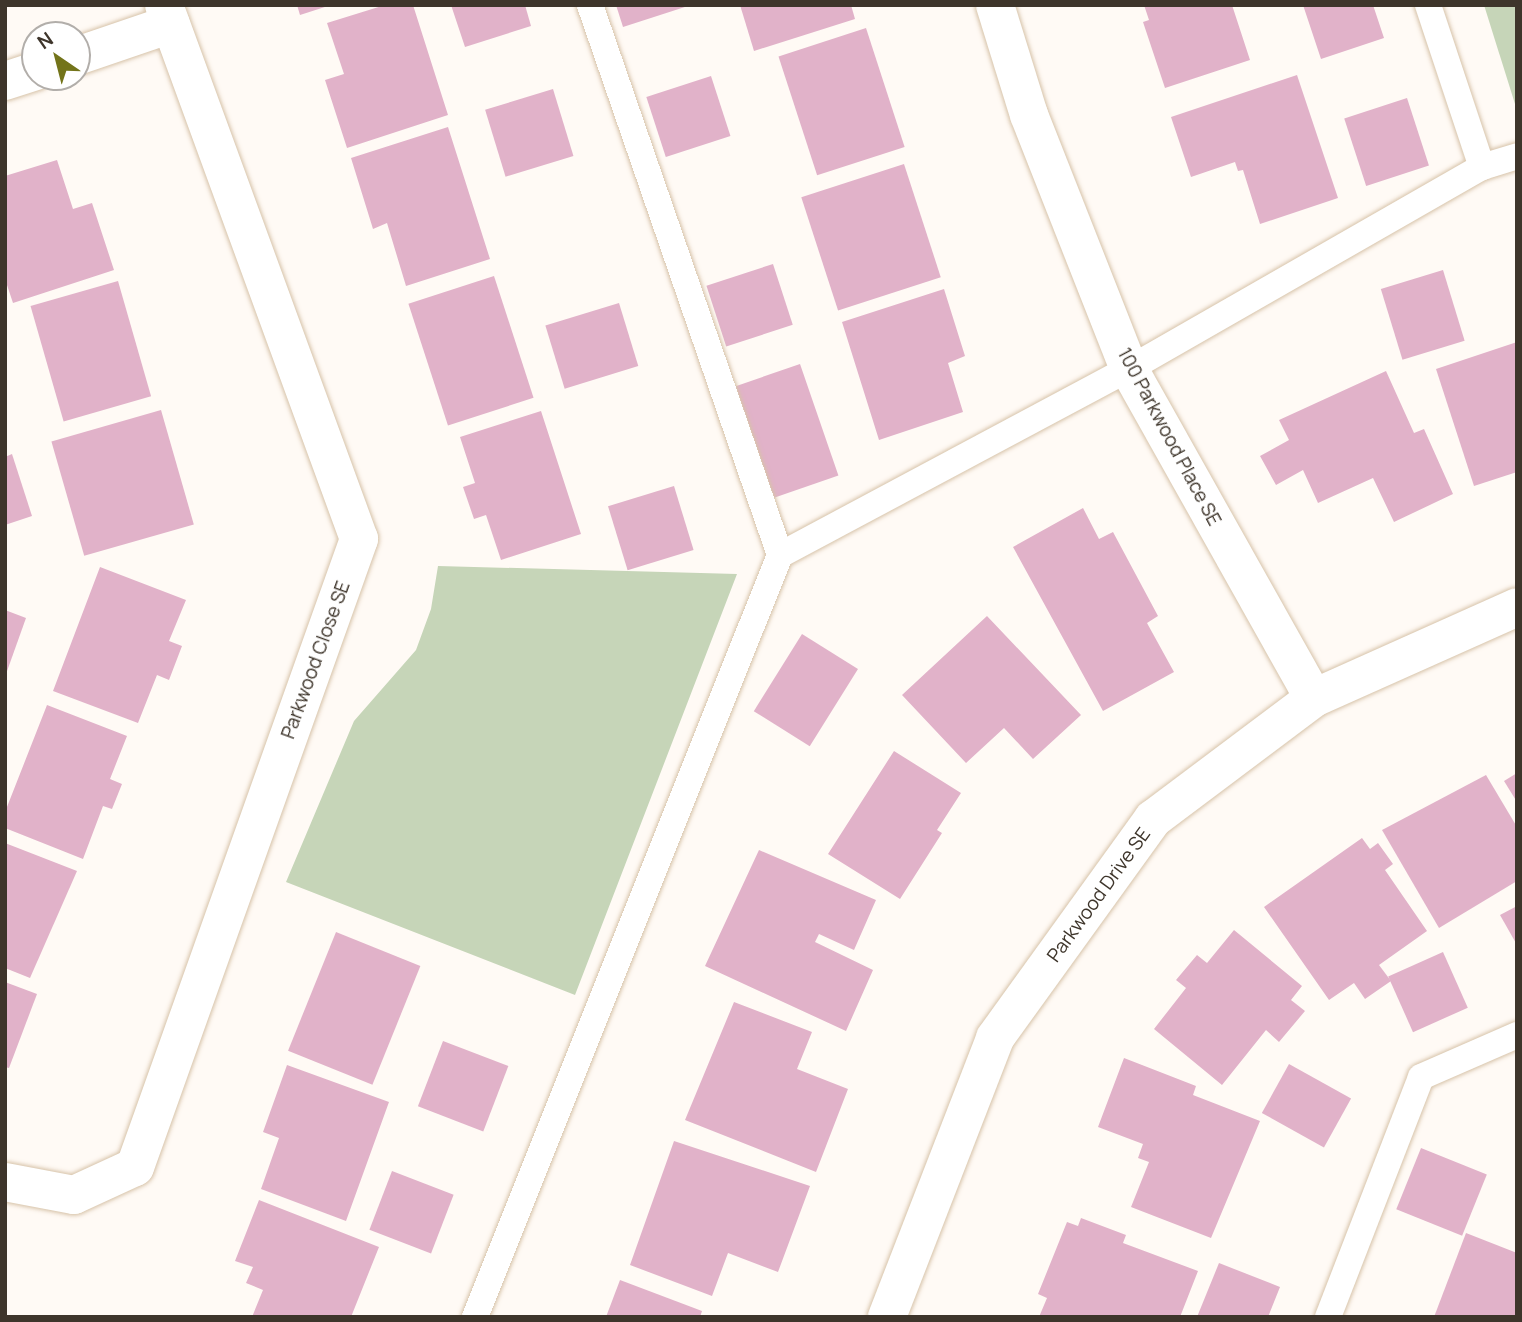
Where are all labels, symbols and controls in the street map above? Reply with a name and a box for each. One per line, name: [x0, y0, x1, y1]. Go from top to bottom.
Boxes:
north arrow: [21, 21, 91, 91]
text: N: [32, 26, 58, 55]
street label: 100 Parkwood Place SE: [1112, 344, 1226, 530]
street label: Parkwood Close SE: [277, 578, 355, 742]
street label: Parkwood Drive SE: [1043, 823, 1155, 967]

